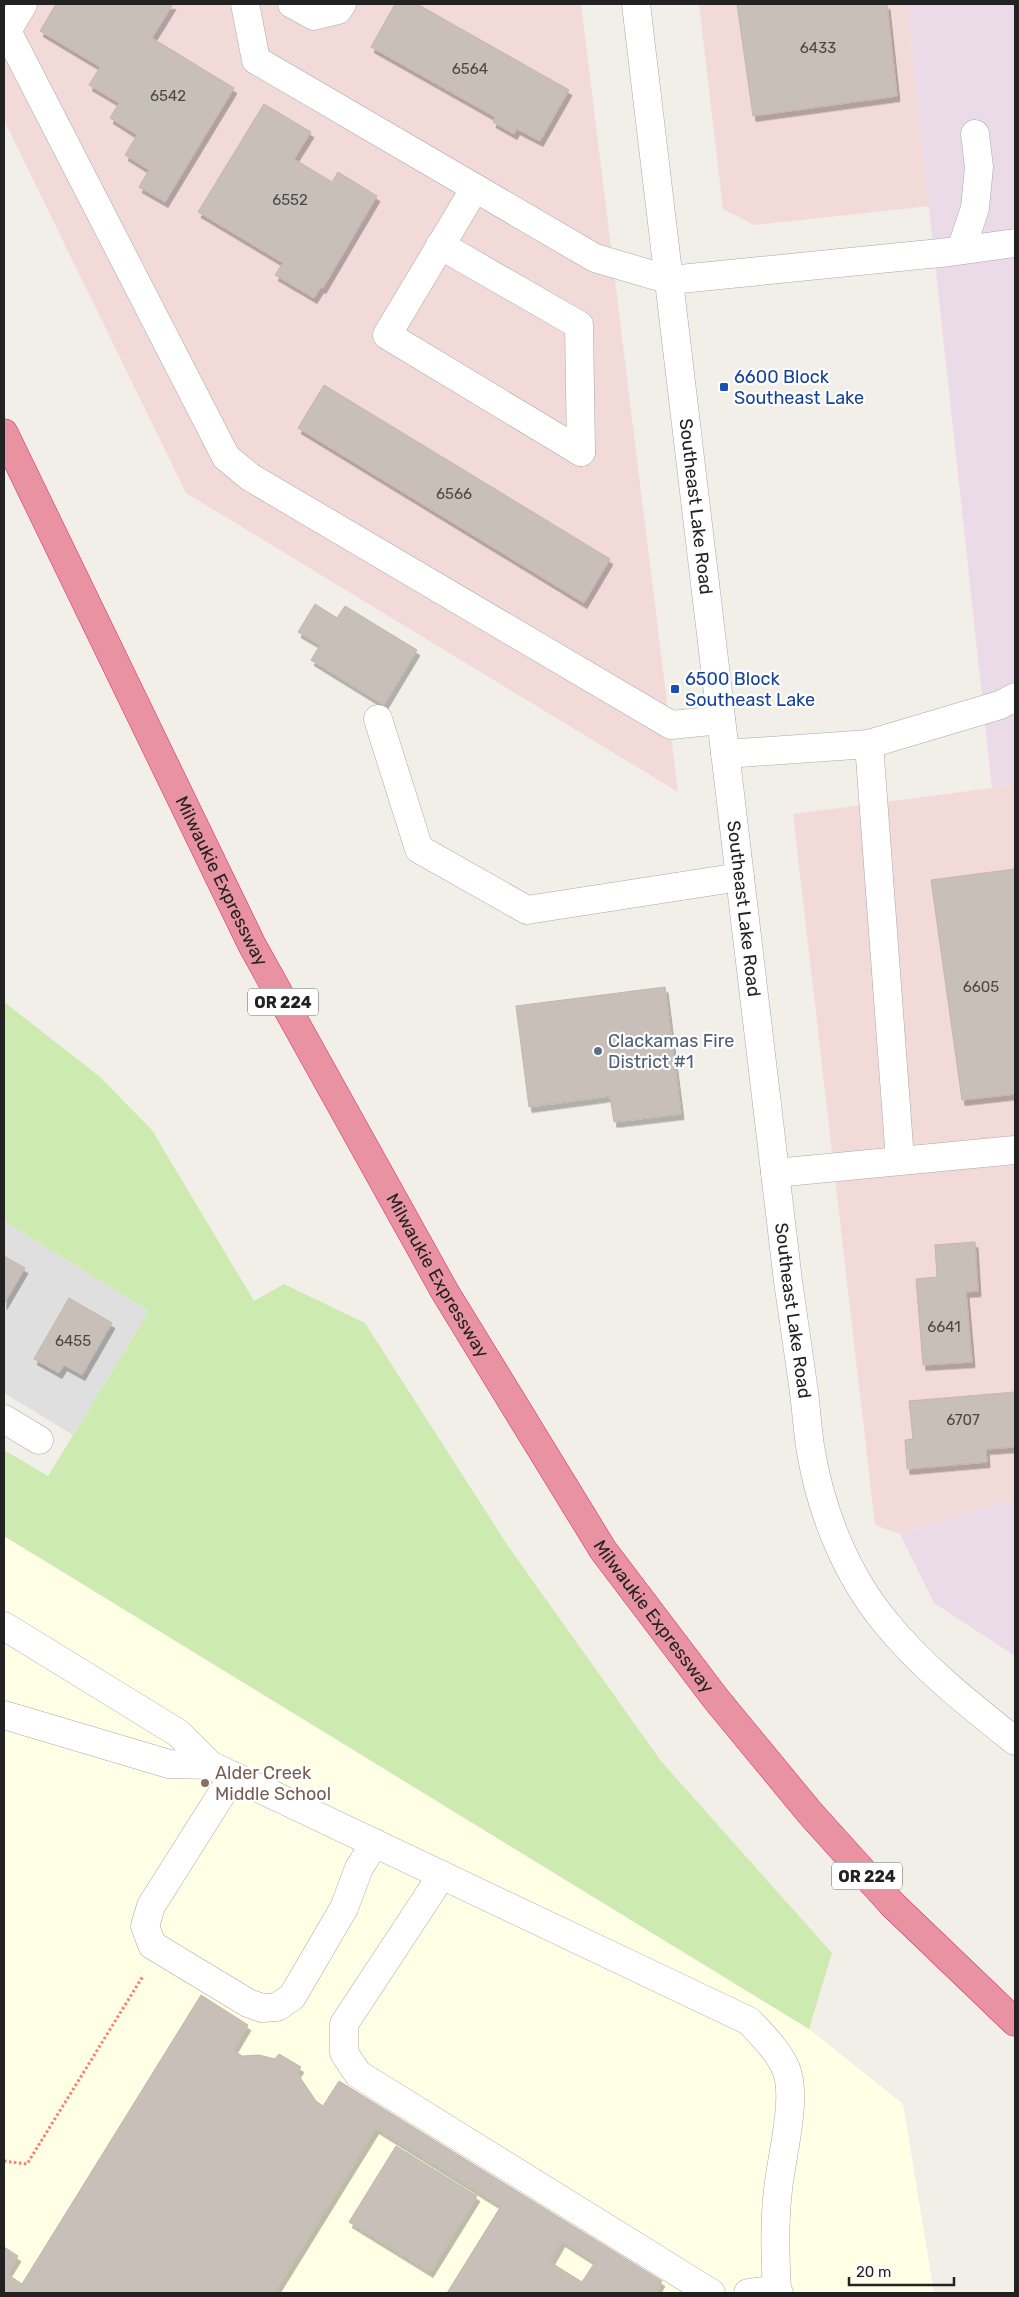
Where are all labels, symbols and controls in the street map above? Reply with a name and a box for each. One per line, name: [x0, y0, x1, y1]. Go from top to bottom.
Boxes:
house number: 6433: [800, 39, 836, 57]
house number: 6564: [452, 60, 488, 78]
house number: 6542: [150, 87, 186, 105]
house number: 6552: [272, 191, 308, 209]
place label: 6600 Block Southeast Lake: [734, 366, 864, 409]
marker: 6600 Block Southeast Lake: [718, 381, 730, 393]
street label: Southeast Lake Road: [674, 417, 717, 596]
house number: 6566: [436, 485, 472, 503]
place label: 6500 Block Southeast Lake: [685, 668, 815, 711]
marker: 6500 Block Southeast Lake: [669, 683, 681, 695]
street label: Milwaukie Expressway: [171, 793, 272, 970]
street label: Southeast Lake Road: [722, 819, 765, 998]
house number: 6605: [963, 978, 999, 996]
road number: OR 224: [248, 989, 318, 1016]
place label: Clackamas Fire District #1: [608, 1030, 734, 1073]
marker: Clackamas Fire District #1: [592, 1045, 604, 1057]
street label: Milwaukie Expressway: [381, 1190, 494, 1362]
street label: Southeast Lake Road: [770, 1221, 816, 1400]
house number: 6641: [927, 1318, 961, 1336]
house number: 6455: [55, 1332, 91, 1350]
house number: 6707: [946, 1411, 980, 1429]
street label: Milwaukie Expressway: [589, 1536, 719, 1697]
place label: Alder Creek Middle School: [215, 1762, 331, 1805]
marker: Alder Creek Middle School: [199, 1777, 211, 1789]
road number: OR 224: [832, 1862, 902, 1890]
scale bar: [849, 2254, 954, 2286]
text: 20 m: [856, 2263, 891, 2281]

